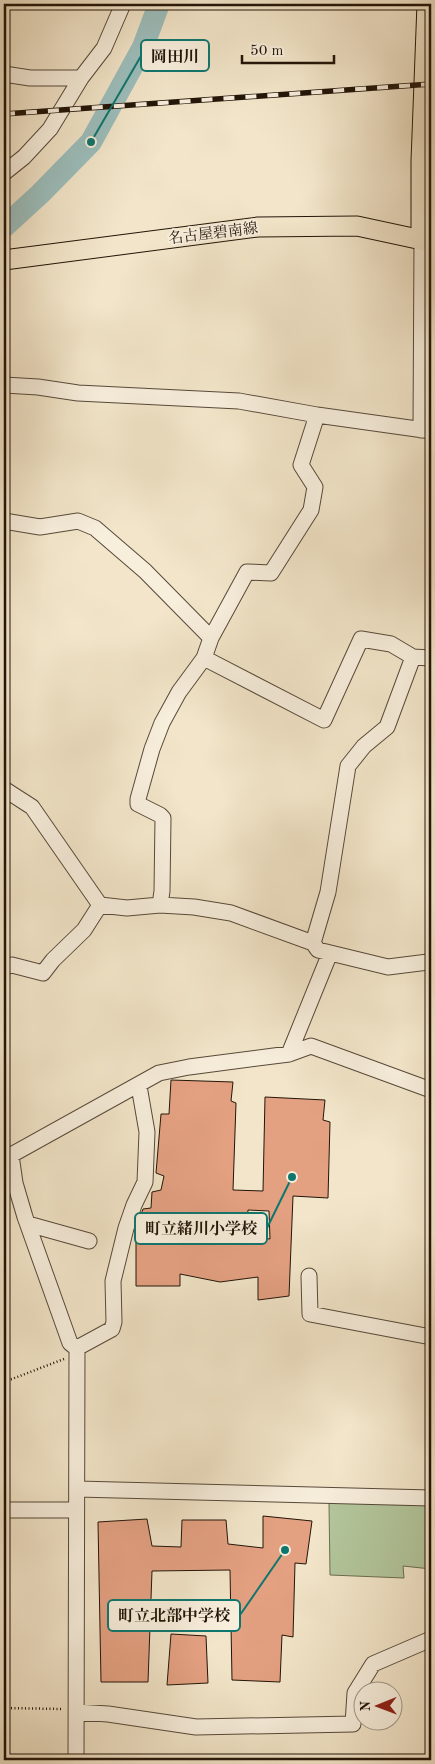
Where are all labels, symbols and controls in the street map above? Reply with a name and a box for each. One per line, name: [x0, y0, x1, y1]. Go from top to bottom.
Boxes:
scale bar: [242, 32, 335, 64]
callout: 岡田川: [141, 40, 209, 71]
text: 50 m: [250, 44, 284, 59]
text: 岡田川: [151, 48, 199, 66]
street label: 名古屋碧南線: [167, 220, 259, 247]
callout: 町立緒川小学校: [135, 1213, 267, 1244]
text: 町立緒川小学校: [145, 1220, 258, 1238]
callout: 町立北部中学校: [108, 1600, 240, 1631]
text: 町立北部中学校: [118, 1607, 231, 1625]
north arrow: [352, 1682, 402, 1732]
text: N: [359, 1700, 373, 1712]

